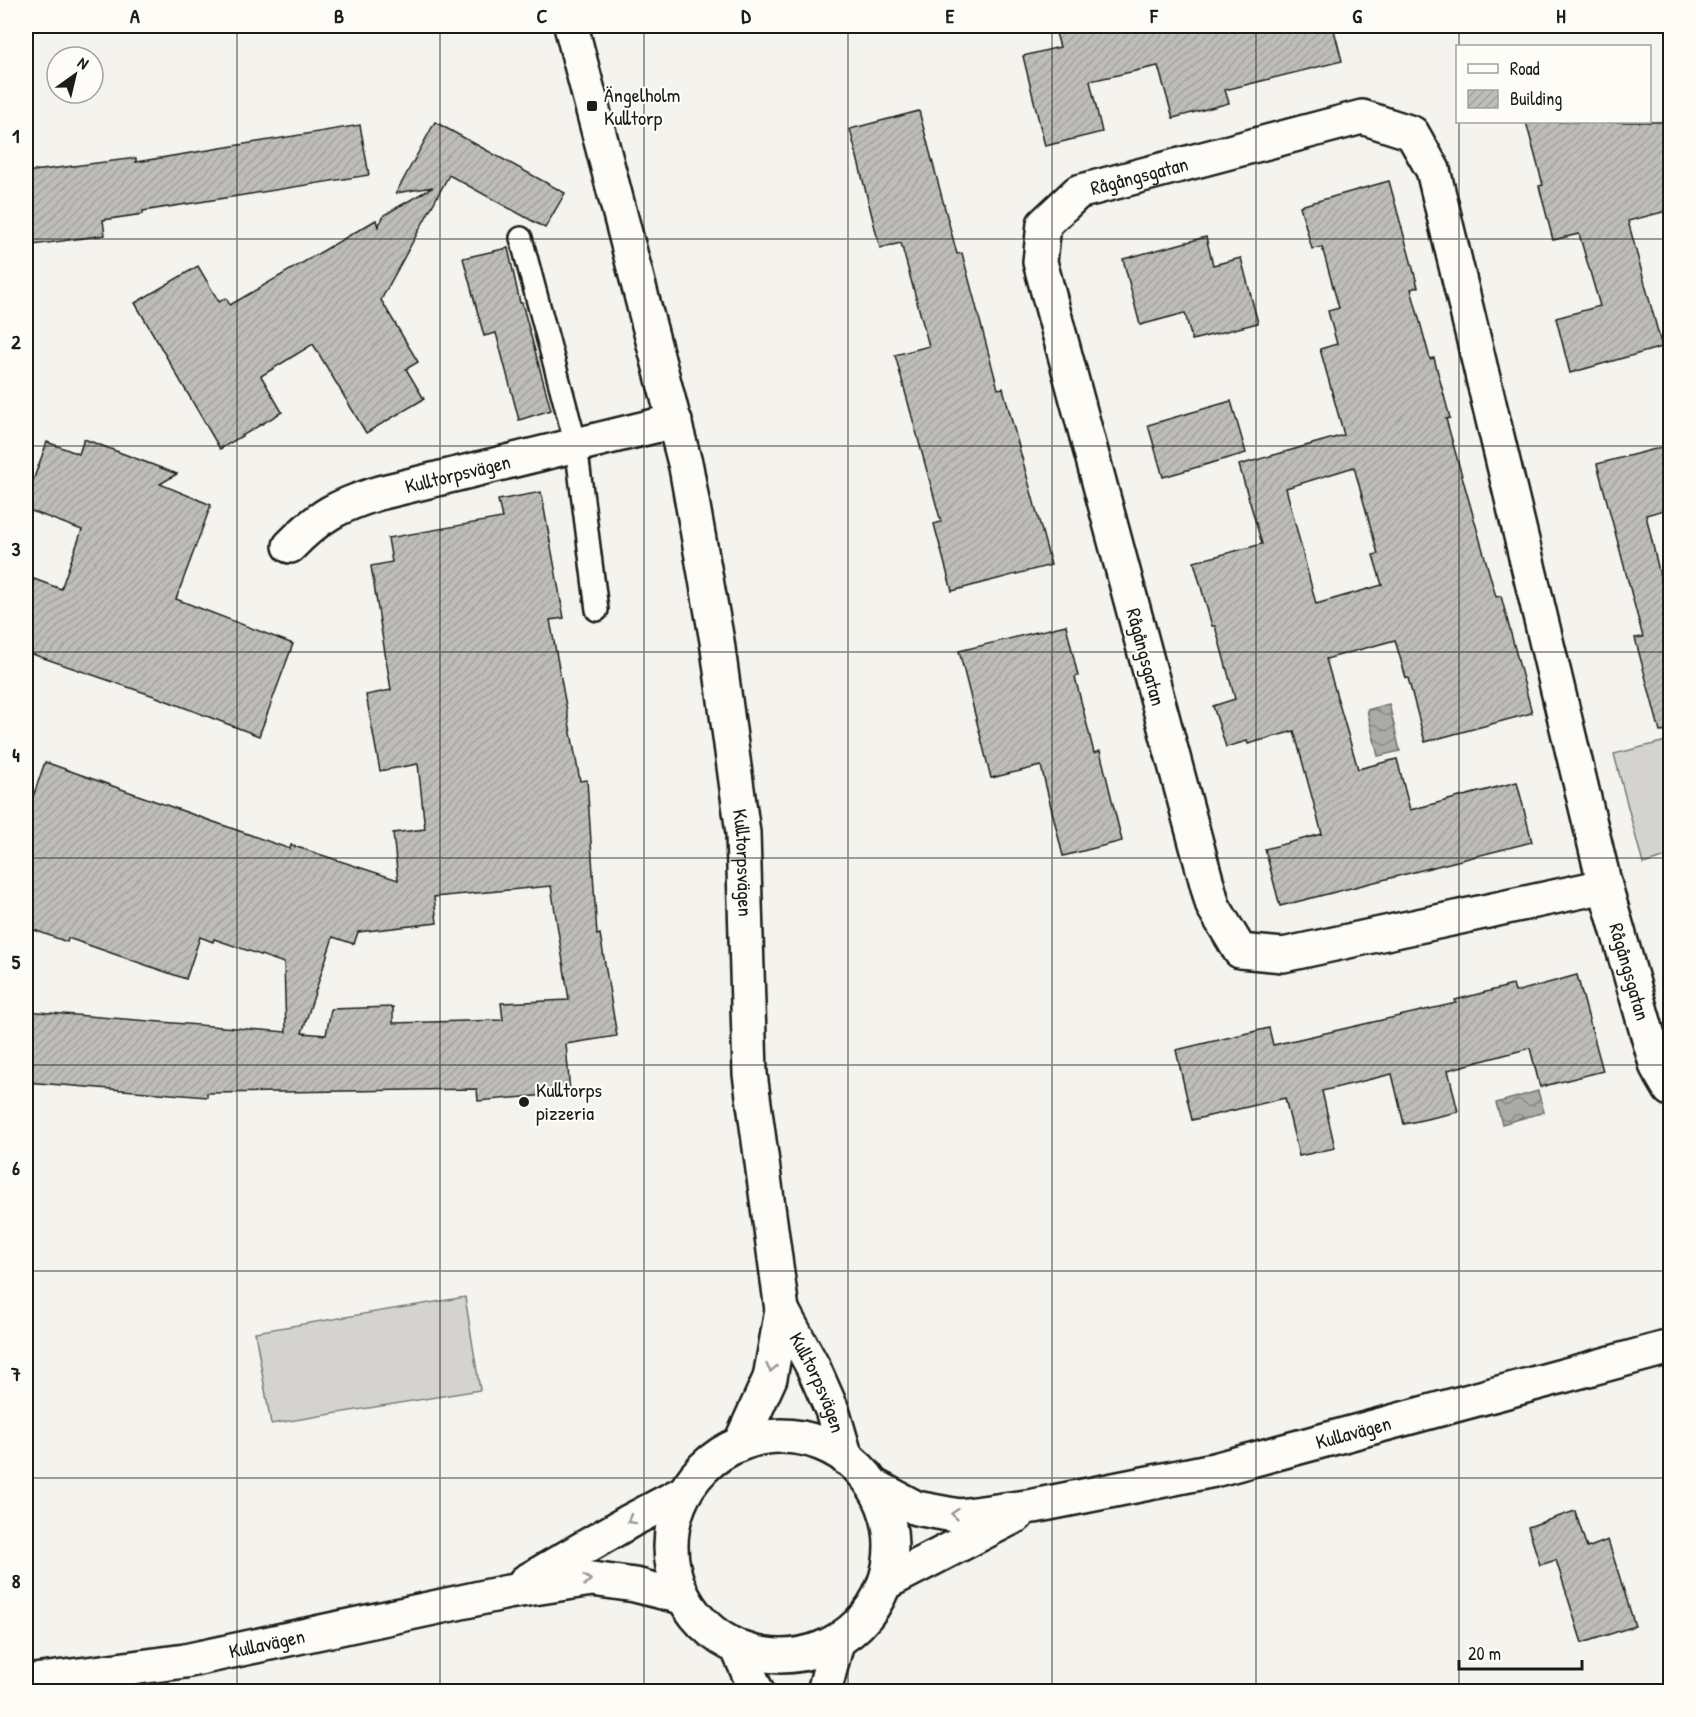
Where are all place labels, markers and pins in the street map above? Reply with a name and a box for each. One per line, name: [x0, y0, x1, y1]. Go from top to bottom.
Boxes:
place label: Ängelholm Kulltorp: [604, 81, 680, 131]
marker: Ängelholm Kulltorp: [585, 99, 599, 113]
place label: Kulltorps pizzeria: [536, 1076, 602, 1126]
marker: Kulltorps pizzeria: [517, 1095, 531, 1109]

